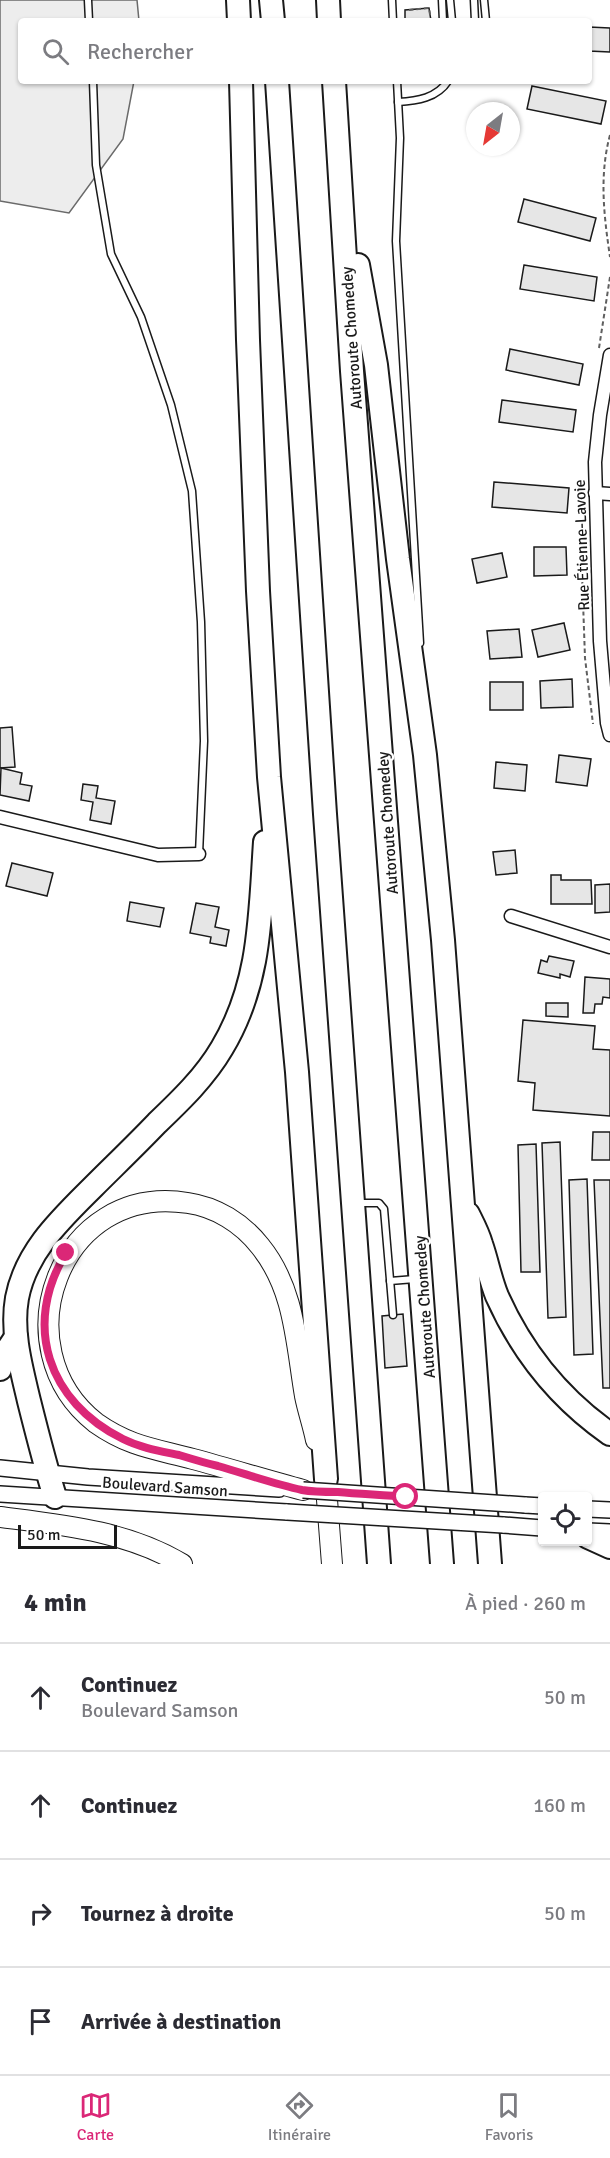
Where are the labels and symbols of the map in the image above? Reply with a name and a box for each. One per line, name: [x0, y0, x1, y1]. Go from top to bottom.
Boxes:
north arrow: [466, 102, 520, 156]
street label: Autoroute Chomedey: [337, 265, 367, 410]
street label: Rue Étienne-Lavoie: [570, 479, 594, 611]
street label: Autoroute Chomedey: [373, 750, 403, 895]
street label: Autoroute Chomedey: [410, 1234, 440, 1379]
route end: [52, 1239, 78, 1265]
street label: Boulevard Samson: [101, 1473, 228, 1501]
route start: [392, 1483, 418, 1509]
scale bar: [18, 1522, 117, 1550]

